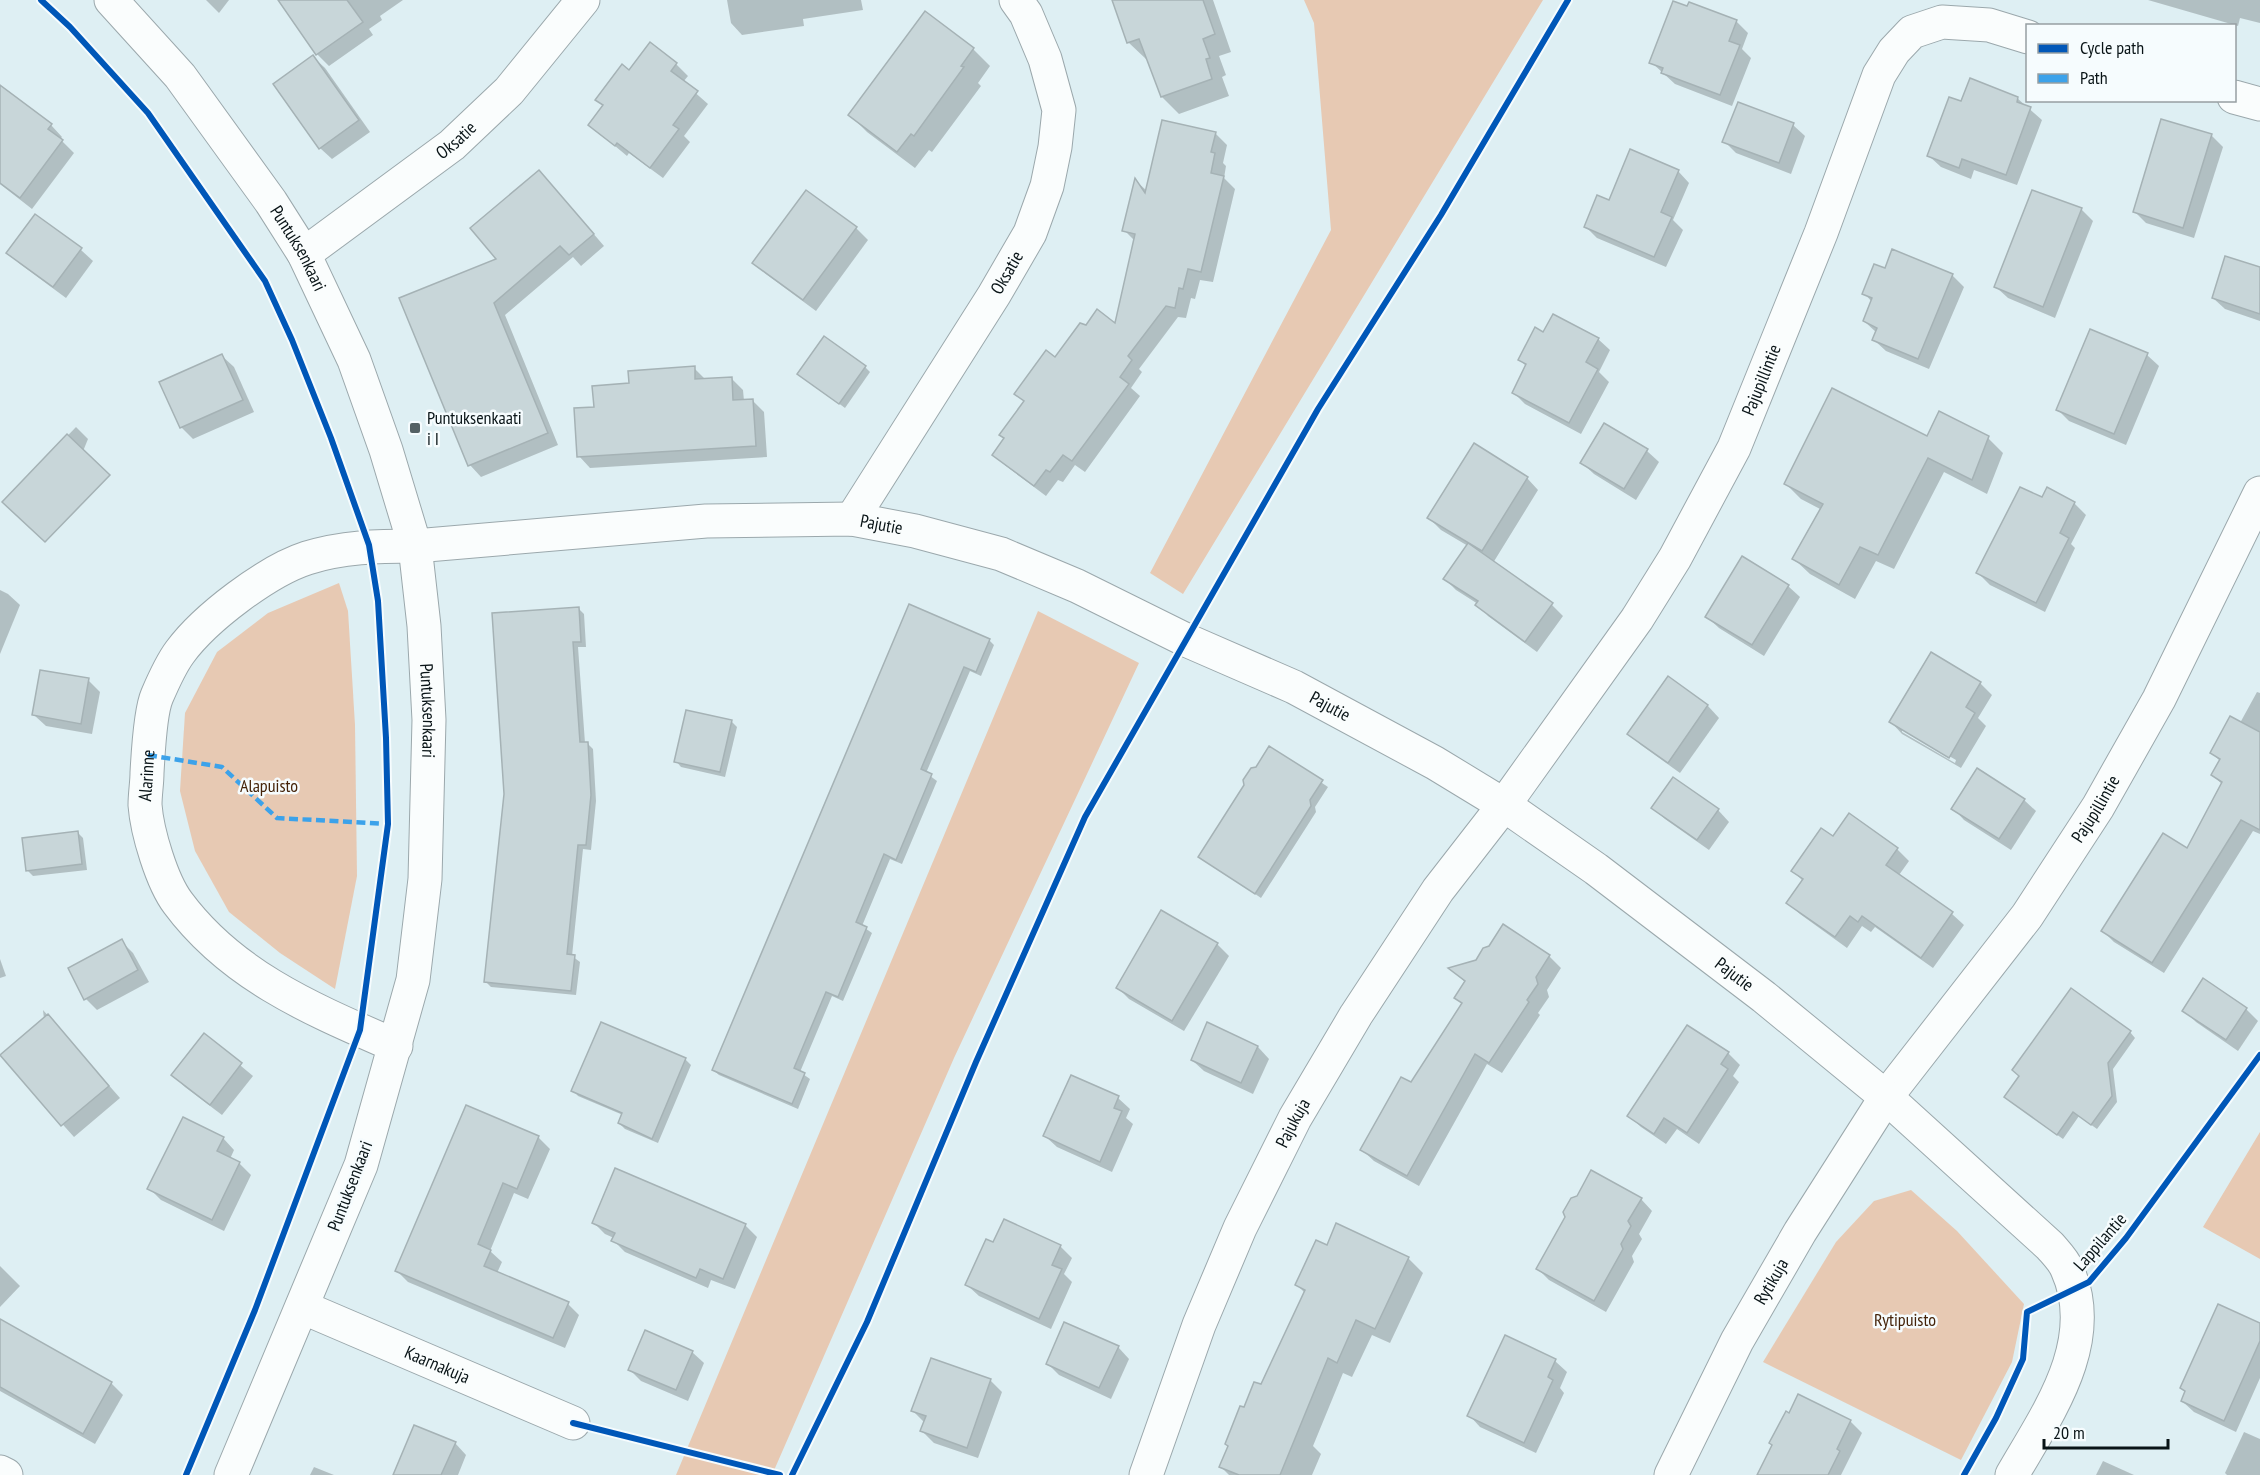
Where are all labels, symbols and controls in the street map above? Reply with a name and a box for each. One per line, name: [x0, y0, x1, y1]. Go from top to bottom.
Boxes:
legend: [2026, 24, 2236, 102]
text: Cycle path: [2080, 36, 2144, 59]
text: Path: [2080, 66, 2108, 89]
street label: Oksatie: [431, 116, 481, 164]
street label: Puntuksenkaari: [265, 201, 332, 295]
street label: Oksatie: [985, 247, 1028, 298]
street label: Pajupillintie: [1736, 341, 1786, 419]
place label: Puntuksenkaati i I: [427, 406, 522, 450]
marker: Puntuksenkaati i I: [408, 421, 422, 435]
street label: Pajutie: [858, 509, 905, 539]
street label: Puntuksenkaari: [415, 663, 441, 758]
street label: Pajutie: [1306, 686, 1355, 726]
street label: Alarinne: [133, 749, 159, 802]
street label: Pajupillintie: [2066, 771, 2125, 847]
park label: Alapuisto: [240, 774, 298, 797]
street label: Pajutie: [1711, 952, 1759, 996]
street label: Pajukuja: [1270, 1094, 1315, 1151]
street label: Puntuksenkaari: [322, 1137, 377, 1234]
street label: Lappilantie: [2068, 1208, 2131, 1275]
street label: Rytikuja: [1749, 1254, 1793, 1309]
park label: Rytipuisto: [1874, 1308, 1936, 1331]
street label: Kaarnakuja: [401, 1340, 473, 1389]
scale bar: [2044, 1412, 2168, 1450]
text: 20 m: [2053, 1421, 2085, 1444]

